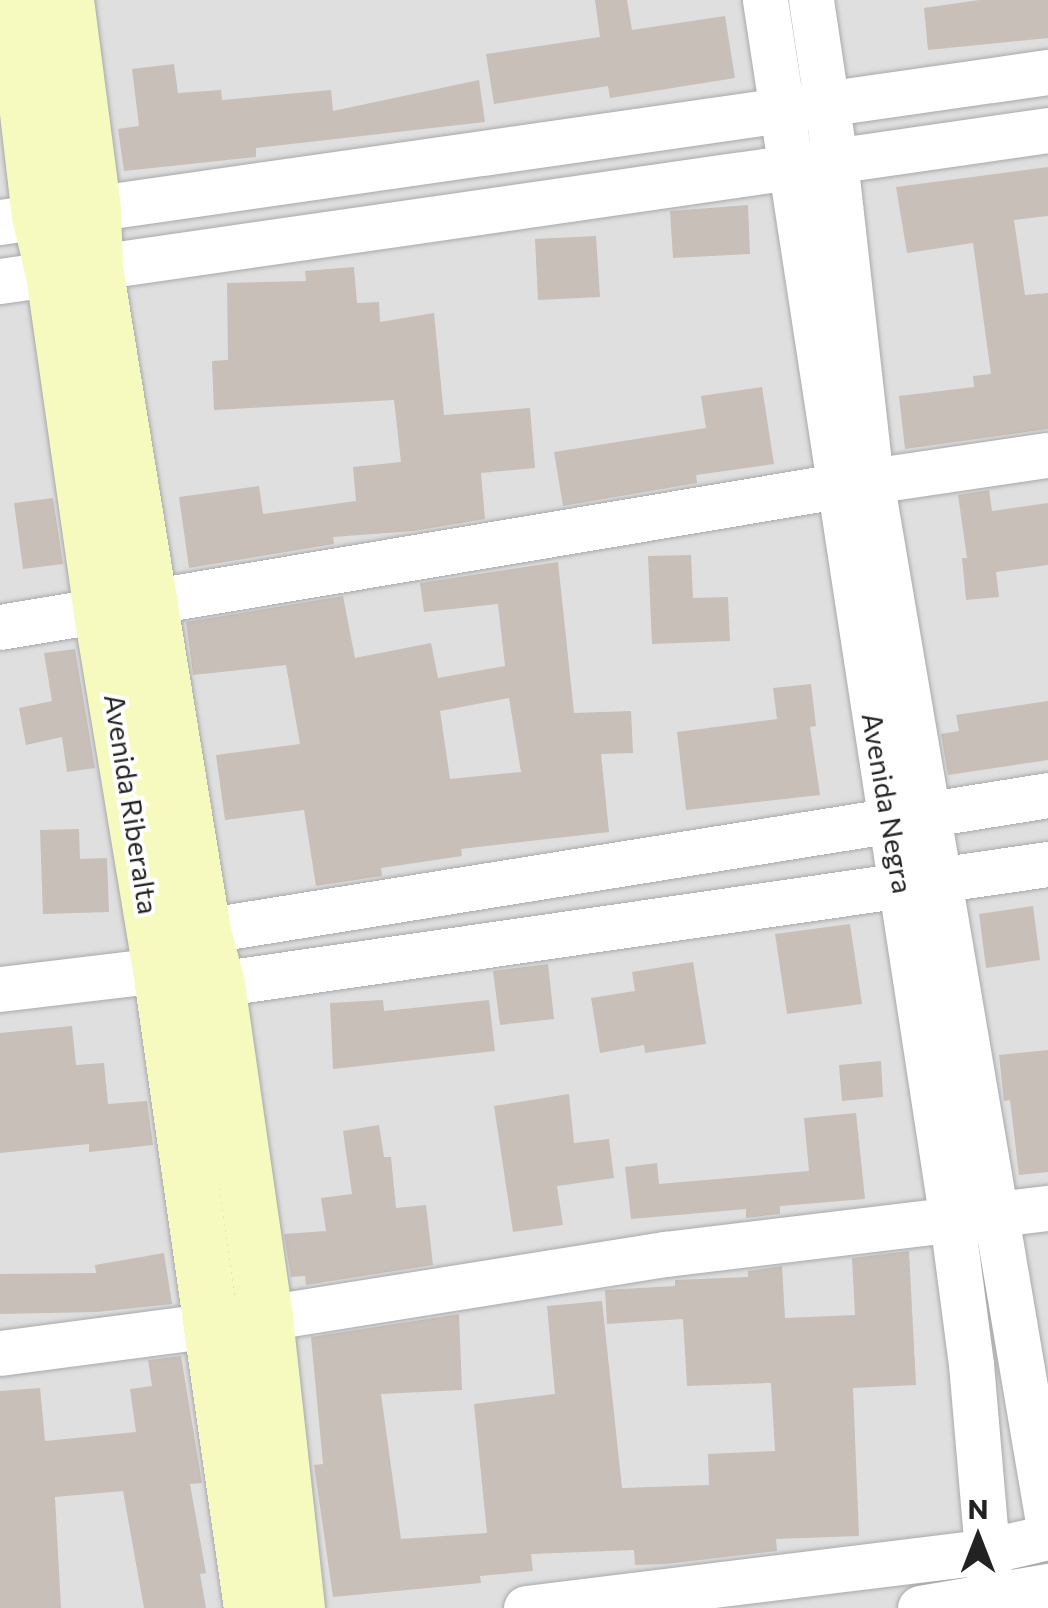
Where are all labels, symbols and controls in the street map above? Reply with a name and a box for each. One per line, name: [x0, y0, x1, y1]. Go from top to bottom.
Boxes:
street label: Avenida Riberalta: [98, 692, 166, 916]
street label: Avenida Negra: [856, 710, 920, 896]
north arrow: [928, 1488, 1028, 1588]
text: N: [968, 1491, 989, 1525]

